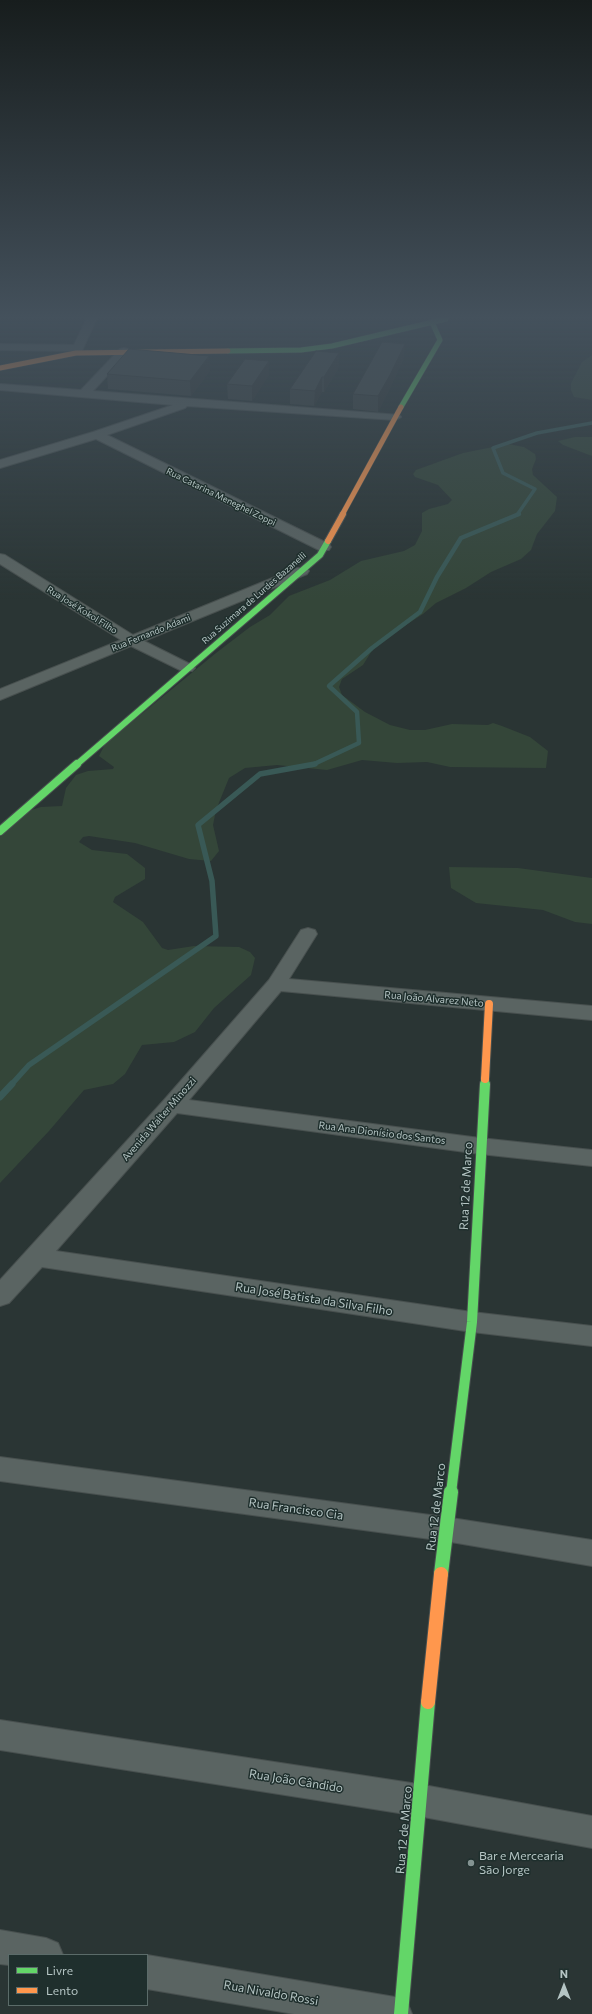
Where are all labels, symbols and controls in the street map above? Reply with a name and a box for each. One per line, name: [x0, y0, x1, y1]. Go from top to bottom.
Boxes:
street label: Rua Catarina Meneghel Zoppi: [164, 466, 278, 528]
street label: Rua Suzimara de Lurdes Bazanelli: [200, 550, 308, 646]
street label: Rua José Kokol Filho: [45, 584, 119, 636]
street label: Rua Fernando Adami: [110, 612, 192, 654]
street label: Rua João Alvarez Neto: [384, 989, 484, 1009]
street label: Avenida Walter Minozzi: [119, 1075, 199, 1163]
street label: Rua Ana Dionísio dos Santos: [318, 1119, 446, 1147]
street label: Rua 12 de Marco: [457, 1142, 475, 1230]
street label: Rua José Batista da Silva Filho: [234, 1279, 394, 1319]
street label: Rua 12 de Marco: [423, 1462, 449, 1552]
street label: Rua Francisco Cia: [248, 1495, 344, 1523]
street label: Rua João Cândido: [248, 1766, 344, 1796]
street label: Rua 12 de Marco: [393, 1785, 415, 1875]
place label: Bar e Mercearia São Jorge: [479, 1849, 564, 1877]
marker: Bar e Mercearia São Jorge: [466, 1858, 476, 1868]
legend: [8, 1954, 148, 2006]
text: Livre: [46, 1963, 73, 1977]
north arrow: [544, 1966, 584, 2006]
text: N: [560, 1967, 568, 1980]
street label: Rua Nivaldo Rossi: [223, 1978, 319, 2008]
text: Lento: [46, 1983, 78, 1997]

